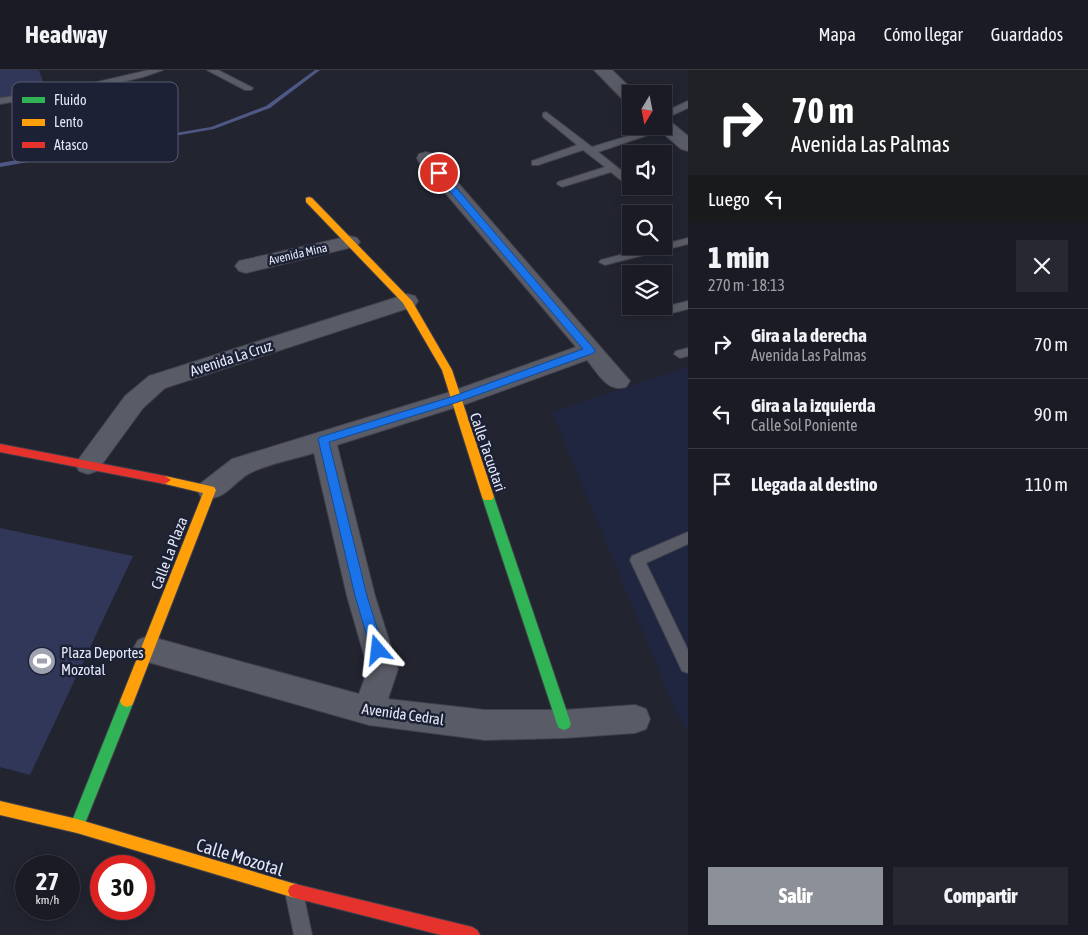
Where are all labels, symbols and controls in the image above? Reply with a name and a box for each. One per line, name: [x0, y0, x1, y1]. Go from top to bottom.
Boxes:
text: Headway: [25, 21, 108, 48]
text: Mapa: [818, 24, 856, 45]
text: Cómo llegar: [884, 24, 963, 45]
text: Guardados: [991, 24, 1063, 45]
legend: [12, 82, 178, 162]
north arrow: [622, 85, 672, 135]
map controls: [622, 85, 672, 315]
icon: right: [708, 90, 773, 155]
text: 70 m: [791, 90, 854, 130]
text: Fluido: [54, 92, 87, 108]
text: Lento: [54, 114, 83, 130]
text: Avenida Las Palmas: [791, 131, 950, 157]
text: Atasco: [54, 137, 88, 153]
button: sound: [622, 145, 672, 195]
pin: [418, 152, 460, 194]
icon: arrive: [425, 159, 453, 187]
icon: left: [760, 185, 788, 213]
text: Luego: [708, 188, 750, 210]
button: search: [622, 205, 672, 255]
street label: Avenida Mina: [267, 240, 329, 268]
text: 1 min: [708, 240, 769, 274]
button: close: [1016, 240, 1068, 292]
button: layers: [622, 265, 672, 315]
text: 270 m · 18:13: [708, 276, 785, 294]
text: Gira a la derecha: [751, 324, 867, 346]
icon: right: [708, 330, 736, 358]
text: 70 m: [1034, 333, 1068, 355]
street label: Avenida La Cruz: [188, 336, 275, 379]
text: Avenida Las Palmas: [751, 346, 866, 364]
text: Gira a la izquierda: [751, 394, 876, 416]
icon: left: [708, 400, 736, 428]
text: 90 m: [1034, 403, 1068, 425]
street label: Calle Tacuotari: [467, 411, 509, 493]
text: Calle Sol Poniente: [751, 416, 857, 434]
icon: arrive: [708, 470, 736, 498]
text: Llegada al destino: [751, 473, 878, 495]
text: 110 m: [1025, 473, 1068, 495]
street label: Calle La Plaza: [147, 515, 191, 591]
position arrow: [351, 623, 403, 675]
place label: Plaza Deportes Mozotal: [61, 644, 144, 678]
sports icon: Plaza Deportes Mozotal: [27, 646, 57, 676]
street label: Avenida Cedral: [361, 700, 445, 728]
street label: Calle Mozotal: [194, 834, 286, 880]
speed limit sign: 30: [90, 855, 155, 920]
text: 27: [36, 867, 59, 895]
button: Salir: [708, 867, 883, 925]
button: Compartir: [893, 867, 1068, 925]
text: km/h: [36, 893, 59, 907]

